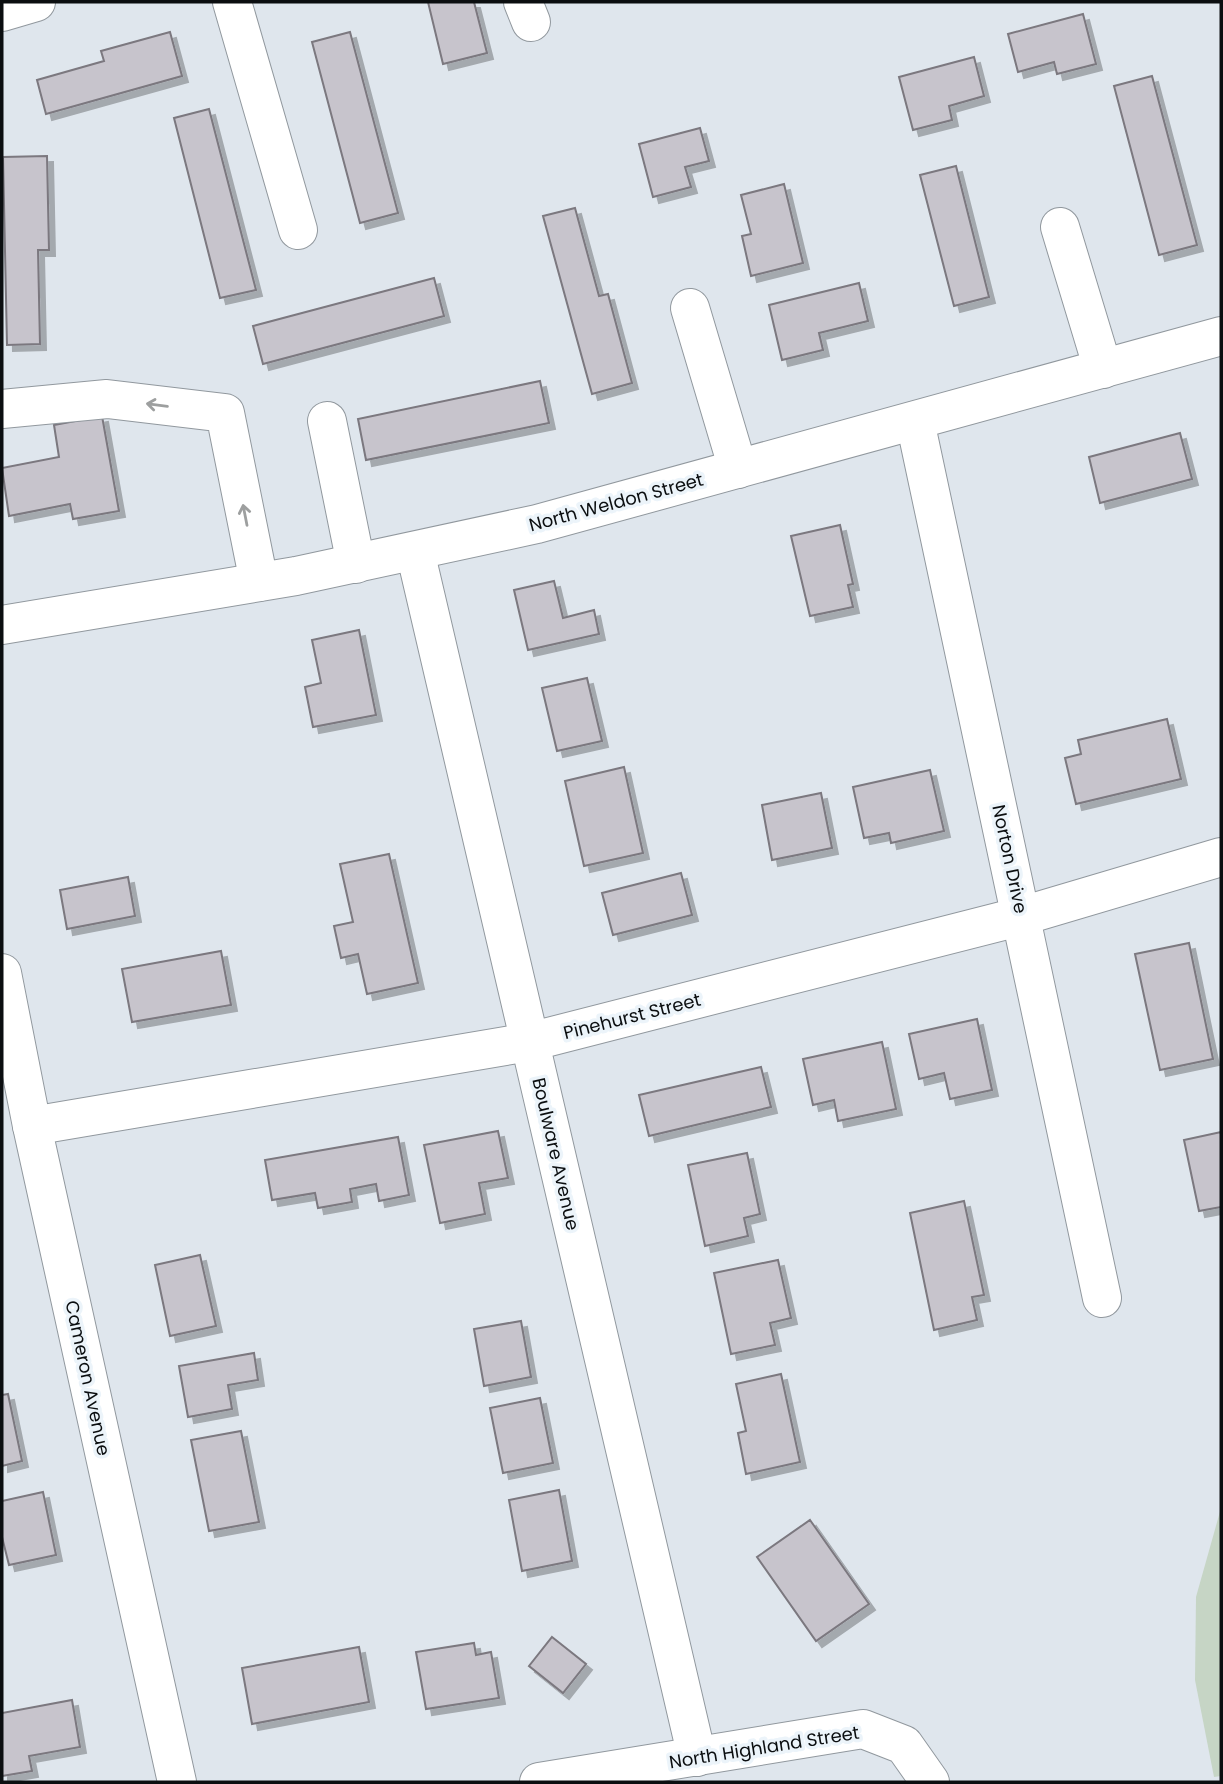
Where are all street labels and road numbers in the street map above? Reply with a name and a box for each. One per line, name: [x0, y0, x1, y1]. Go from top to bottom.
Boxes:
street label: North Weldon Street: [526, 467, 706, 537]
street label: Norton Drive: [986, 802, 1034, 916]
street label: Pinehurst Street: [561, 987, 703, 1045]
street label: Boulware Avenue: [526, 1075, 586, 1233]
street label: Cameron Avenue: [59, 1298, 117, 1458]
street label: North Highland Street: [667, 1720, 861, 1774]

